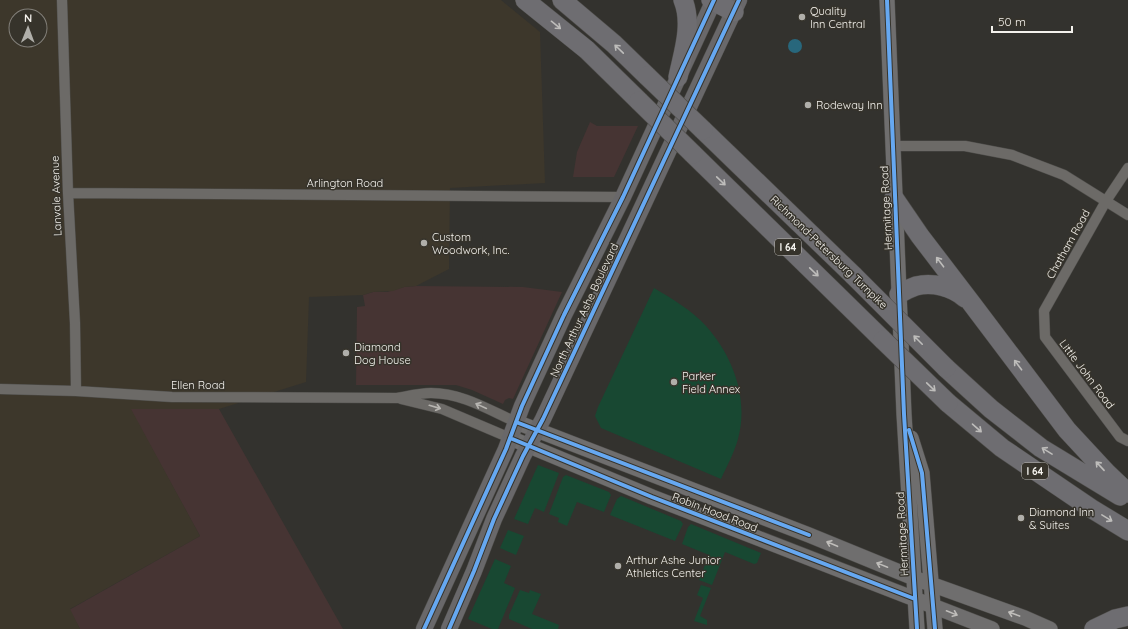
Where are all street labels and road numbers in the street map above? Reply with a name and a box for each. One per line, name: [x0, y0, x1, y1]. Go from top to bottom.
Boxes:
street label: Lanvale Avenue: [48, 156, 64, 236]
street label: Hermitage Road: [877, 166, 895, 250]
street label: Arlington Road: [307, 176, 383, 190]
street label: Richmond-Petersburg Turnpike: [767, 192, 891, 312]
street label: Chatham Road: [1043, 207, 1093, 281]
road number: I 64: [775, 239, 801, 255]
street label: North Arthur Ashe Boulevard: [547, 241, 621, 379]
street label: Little John Road: [1056, 337, 1118, 411]
street label: Ellen Road: [171, 378, 225, 392]
road number: I 64: [1022, 463, 1048, 479]
street label: Robin Hood Road: [670, 489, 760, 535]
street label: Hermitage Road: [893, 492, 911, 576]

